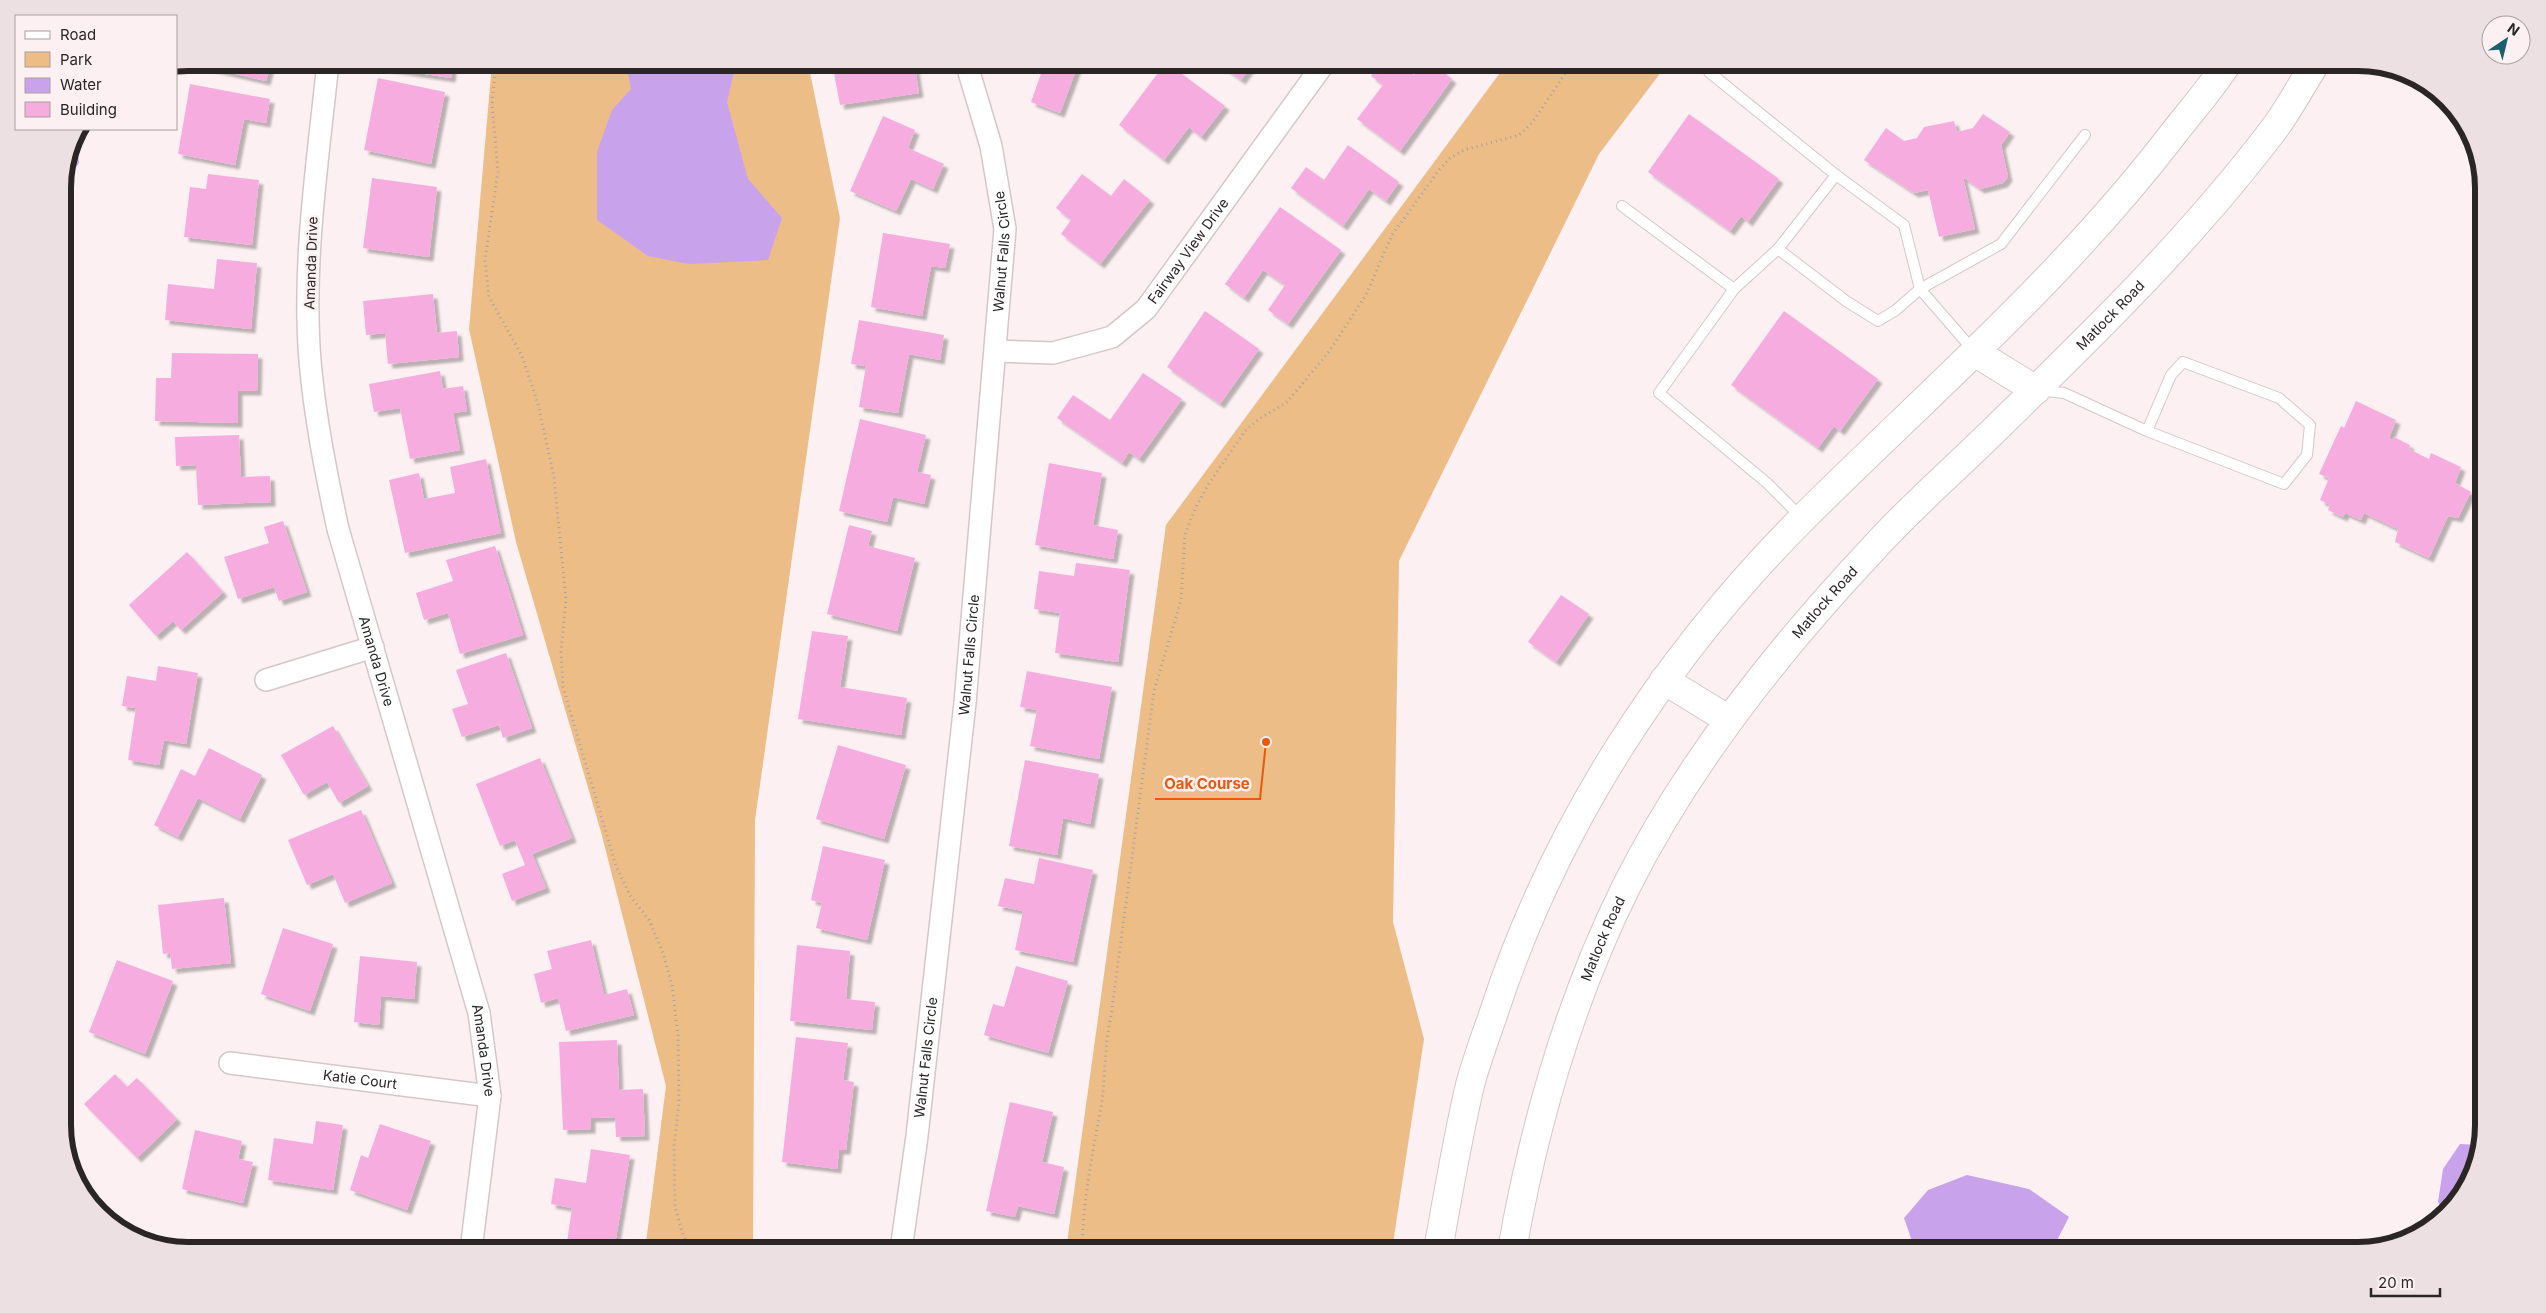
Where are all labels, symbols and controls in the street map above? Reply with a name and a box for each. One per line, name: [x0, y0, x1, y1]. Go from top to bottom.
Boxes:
legend: [15, 15, 178, 130]
north arrow: [2481, 15, 2531, 65]
text: N: [2504, 19, 2523, 39]
text: Road: [60, 25, 96, 44]
text: Park: [60, 50, 93, 69]
text: Water: [60, 75, 102, 94]
text: Building: [60, 100, 117, 119]
street label: Walnut Falls Circle: [989, 190, 1013, 313]
street label: Fairway View Drive: [1144, 194, 1232, 307]
street label: Amanda Drive: [300, 216, 321, 310]
street label: Matlock Road: [2072, 277, 2148, 353]
street label: Matlock Road: [1788, 562, 1861, 641]
street label: Walnut Falls Circle: [955, 594, 982, 716]
street label: Amanda Drive: [356, 614, 398, 708]
callout: Oak Course: [1155, 769, 1260, 799]
text: Oak Course: [1164, 774, 1250, 793]
street label: Matlock Road: [1577, 894, 1628, 983]
street label: Walnut Falls Circle: [910, 996, 940, 1119]
street label: Amanda Drive: [469, 1002, 499, 1097]
street label: Katie Court: [322, 1066, 398, 1092]
scale bar: [2371, 1266, 2440, 1298]
text: 20 m: [2378, 1273, 2414, 1292]

